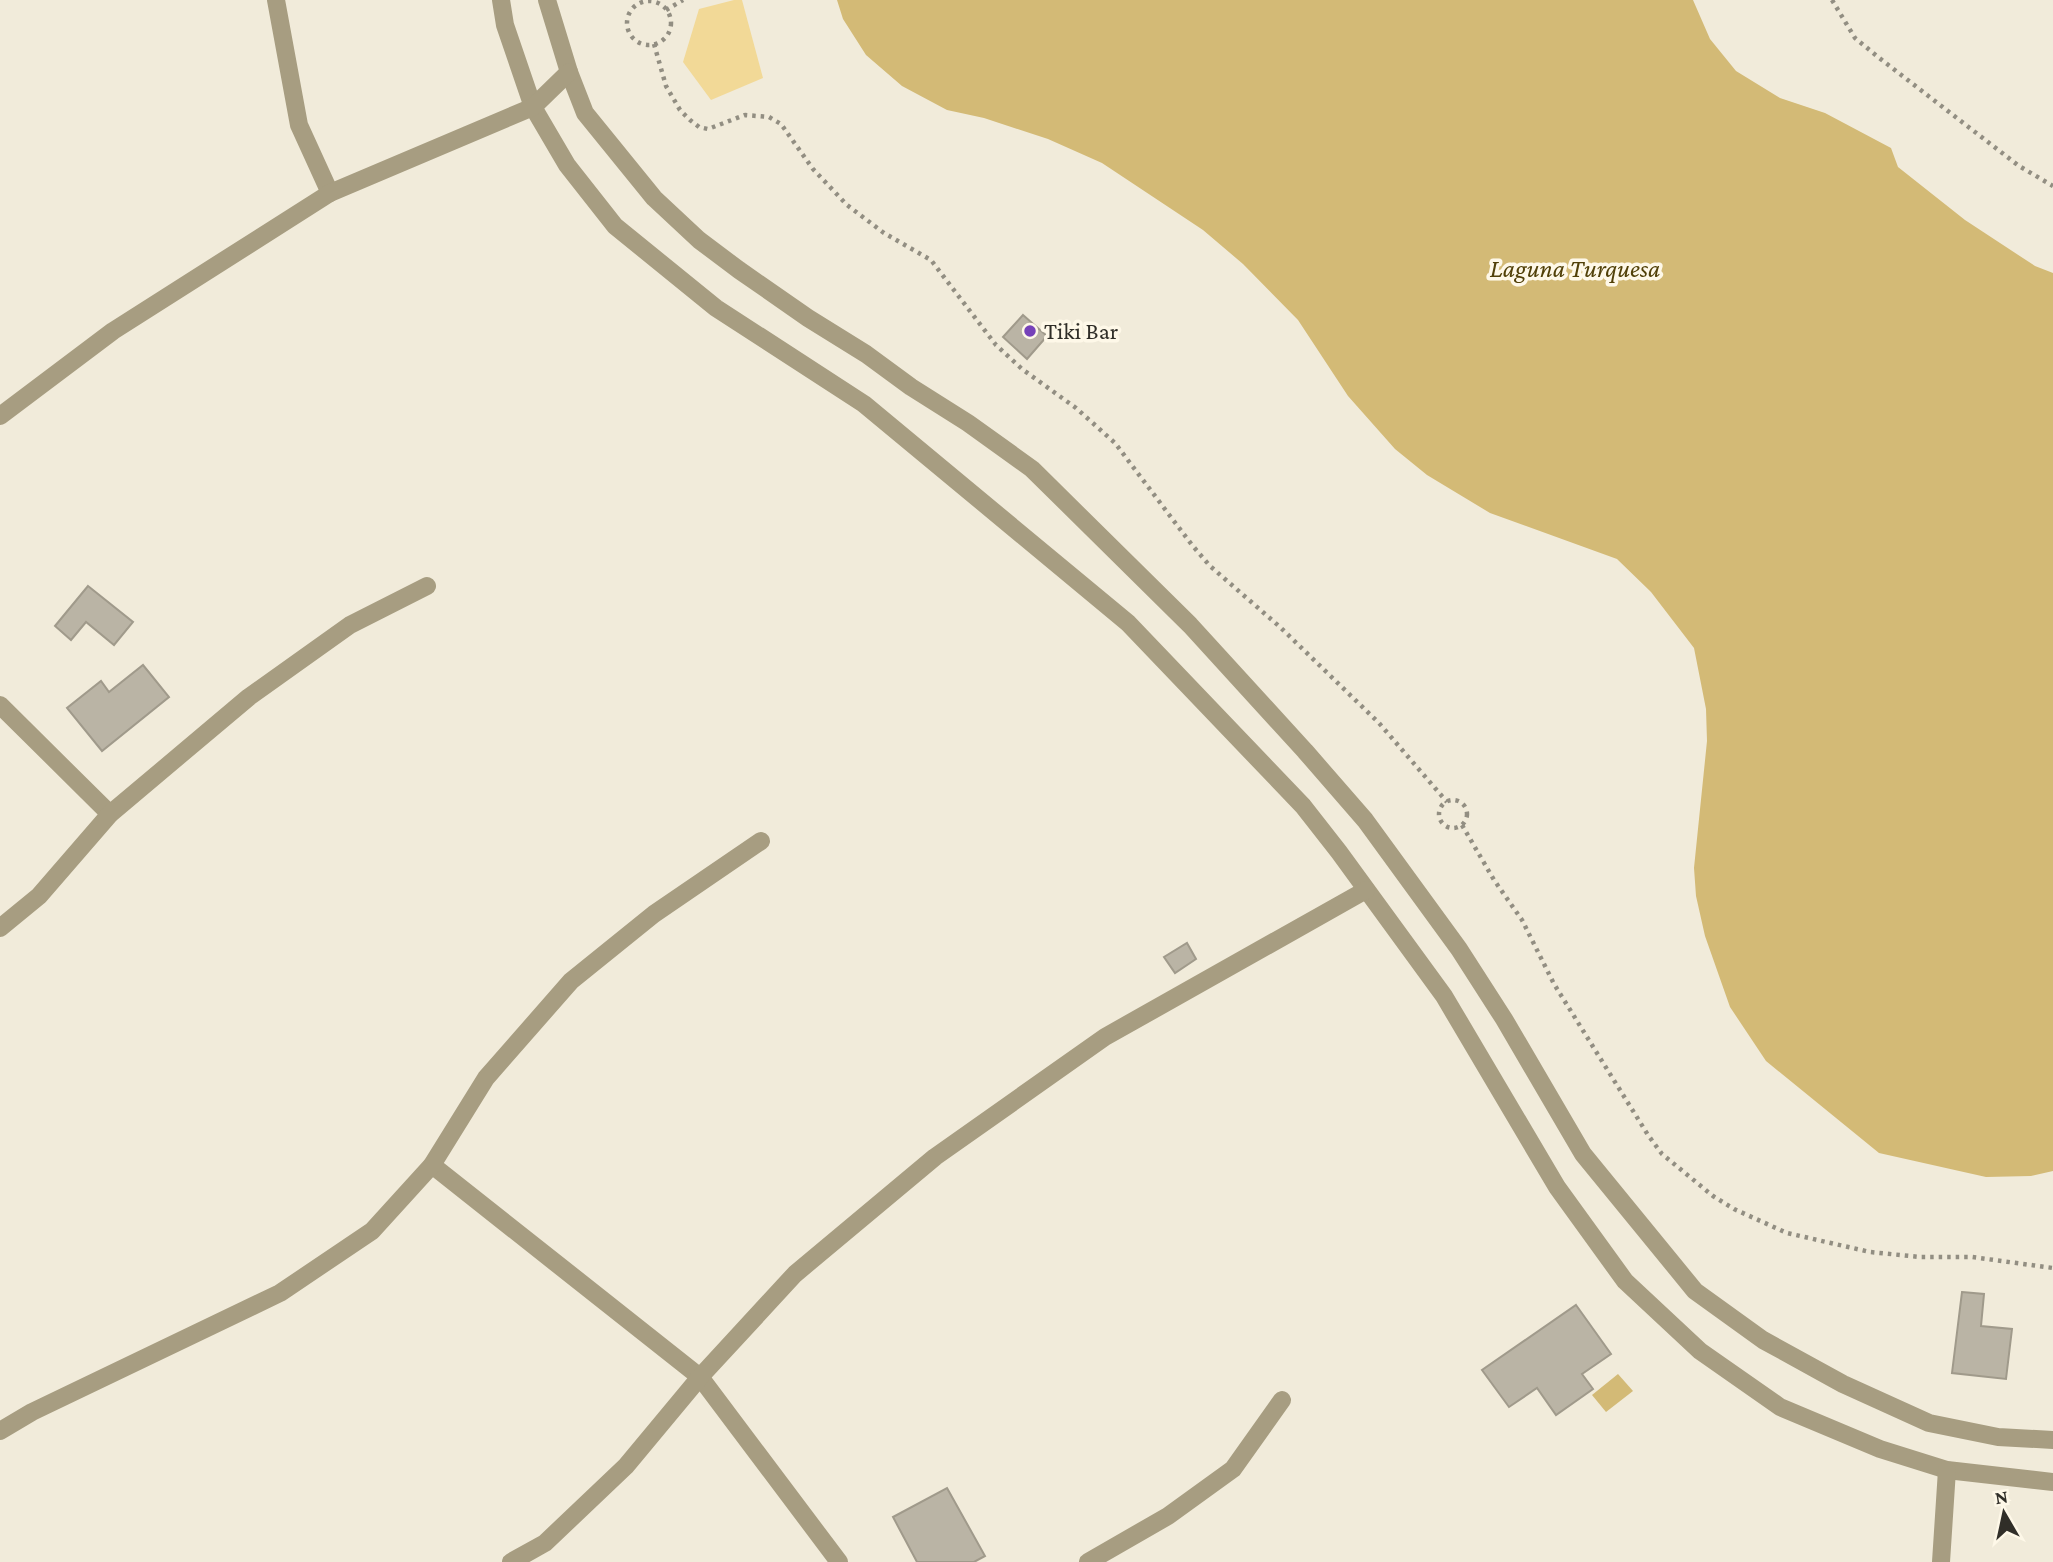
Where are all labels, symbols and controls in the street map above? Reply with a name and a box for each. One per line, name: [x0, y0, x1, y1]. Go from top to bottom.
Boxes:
water label: Laguna Turquesa: [1490, 254, 1660, 283]
place label: Tiki Bar: [1044, 317, 1119, 344]
marker: Tiki Bar: [1022, 323, 1038, 339]
north arrow: [1969, 1478, 2039, 1548]
text: N: [1993, 1485, 2010, 1508]

